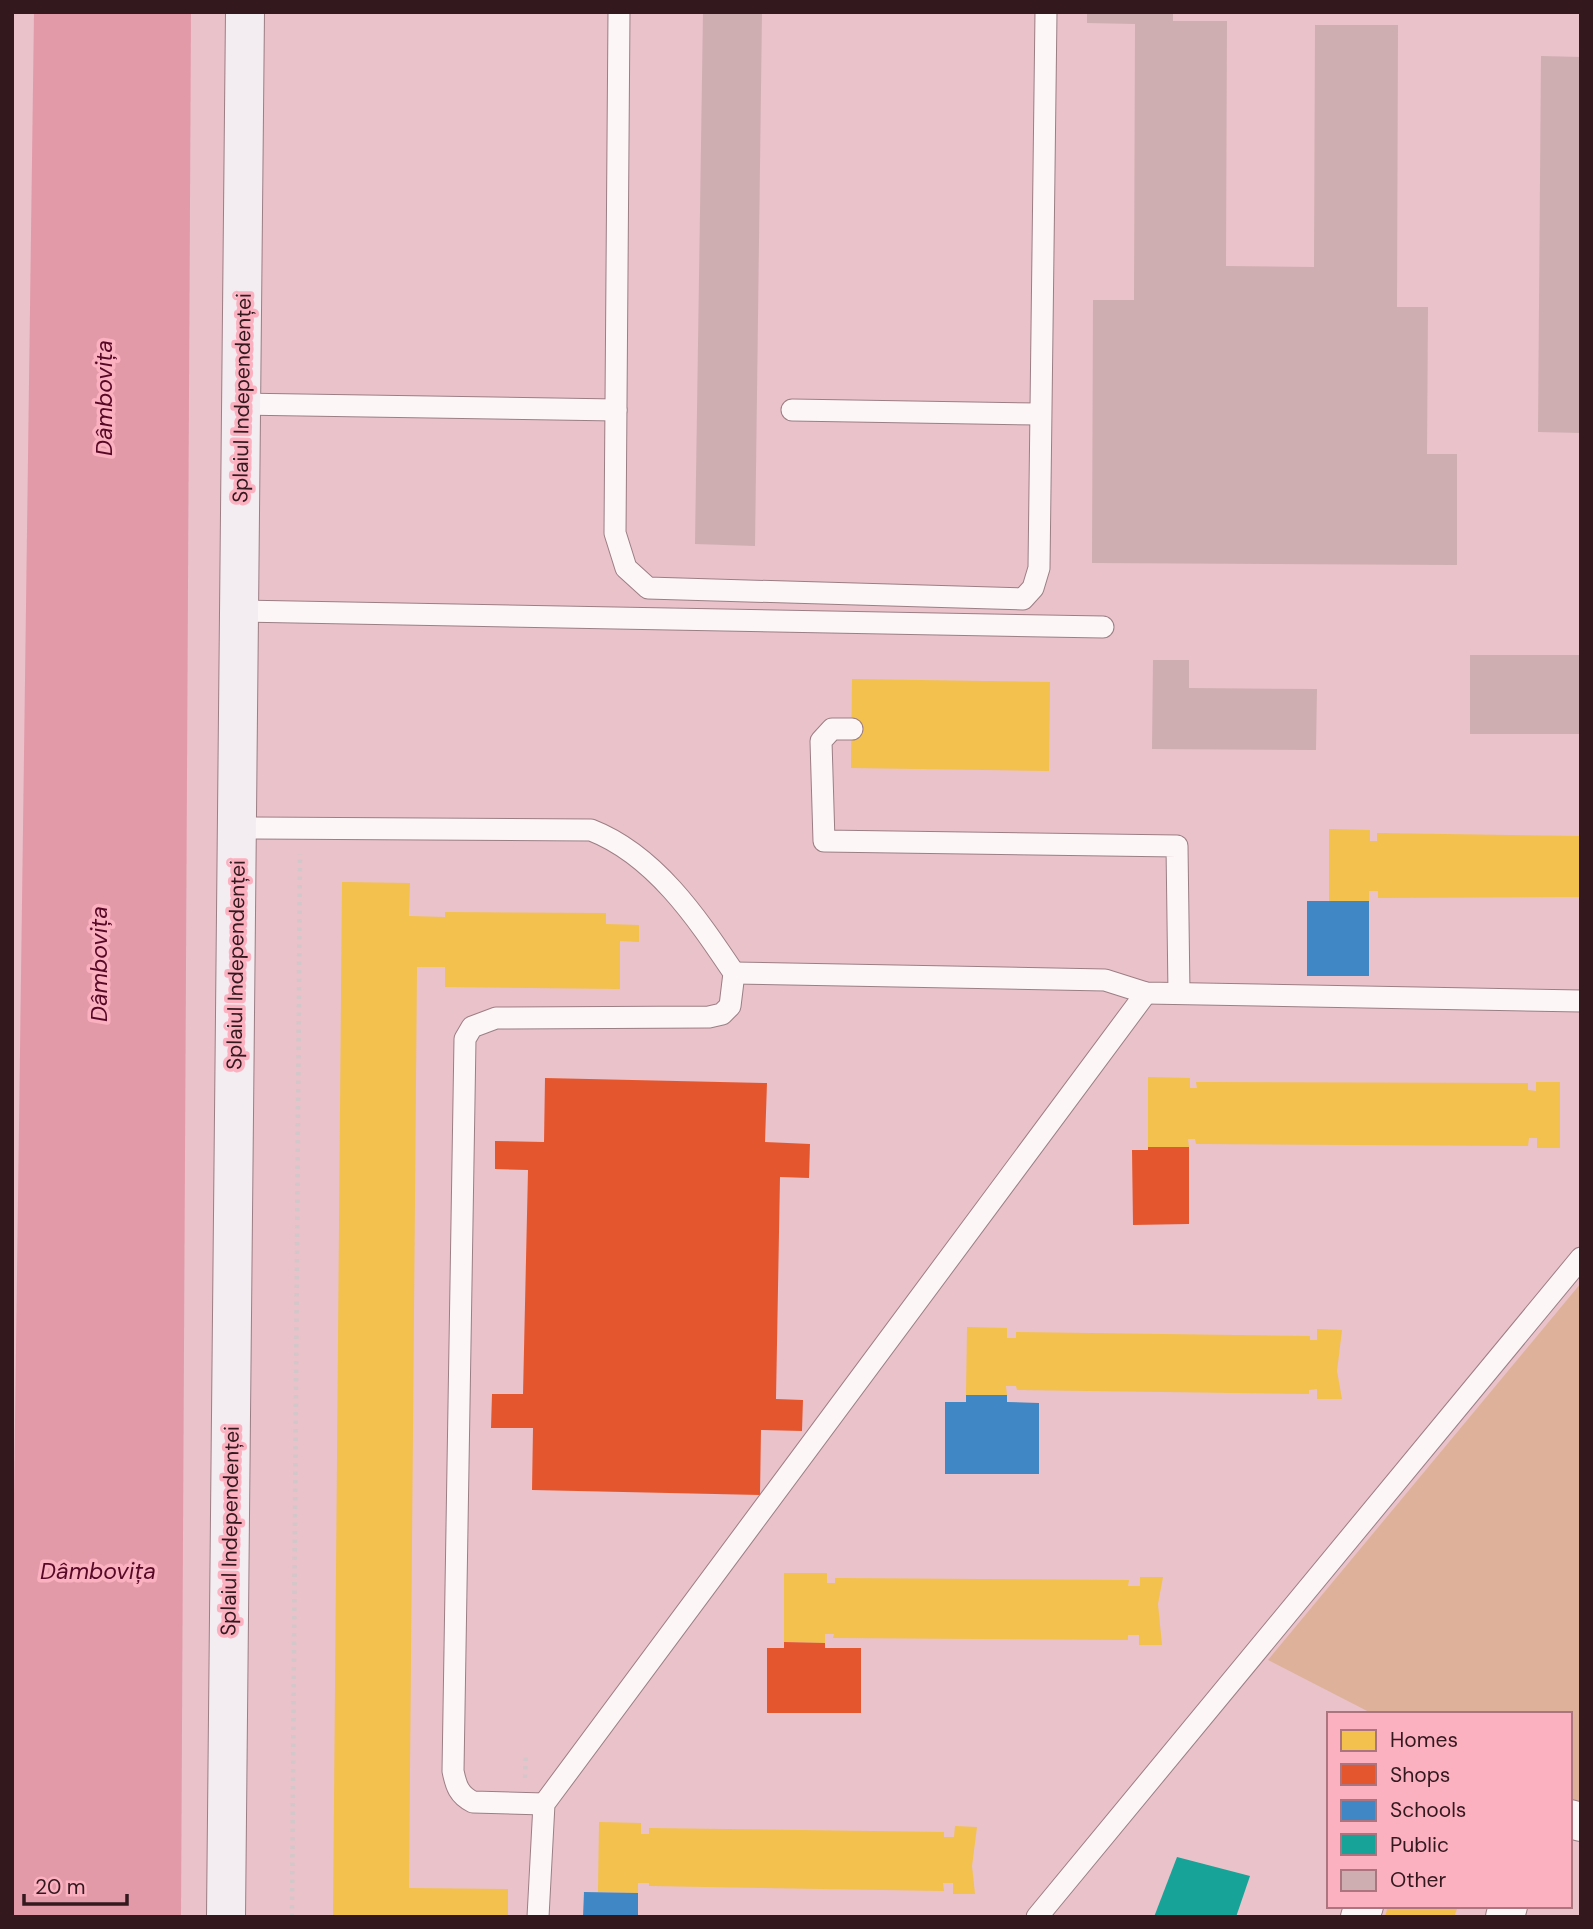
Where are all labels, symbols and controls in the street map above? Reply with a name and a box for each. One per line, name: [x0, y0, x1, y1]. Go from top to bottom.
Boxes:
street label: Splaiul Independenței: [226, 293, 258, 503]
water label: Dâmbovița: [89, 340, 119, 456]
street label: Splaiul Independenței: [220, 860, 252, 1070]
water label: Dâmbovița: [84, 906, 114, 1022]
street label: Splaiul Independenței: [214, 1426, 246, 1636]
water label: Dâmbovița: [40, 1556, 156, 1586]
legend: [1327, 1712, 1572, 1908]
text: Homes: [1390, 1726, 1458, 1754]
text: Shops: [1390, 1761, 1450, 1789]
text: Schools: [1390, 1796, 1466, 1824]
text: Public: [1390, 1831, 1449, 1859]
scale bar: [24, 1862, 128, 1906]
text: Other: [1390, 1866, 1446, 1894]
text: 20 m: [35, 1873, 86, 1901]

